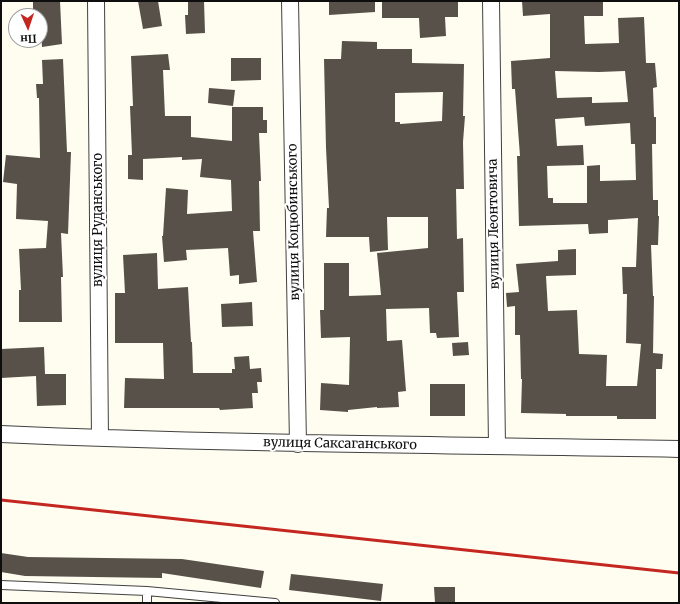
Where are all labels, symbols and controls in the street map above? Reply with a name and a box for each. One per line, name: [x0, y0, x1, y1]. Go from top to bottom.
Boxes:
north arrow: [8, 8, 48, 48]
text: Пн: [20, 32, 37, 46]
street label: вулиця Коцюбинського: [285, 143, 303, 301]
street label: вулиця Руданського: [90, 153, 106, 287]
street label: вулиця Леонтовича: [485, 159, 503, 289]
street label: вулиця Саксаганського: [263, 435, 417, 453]

